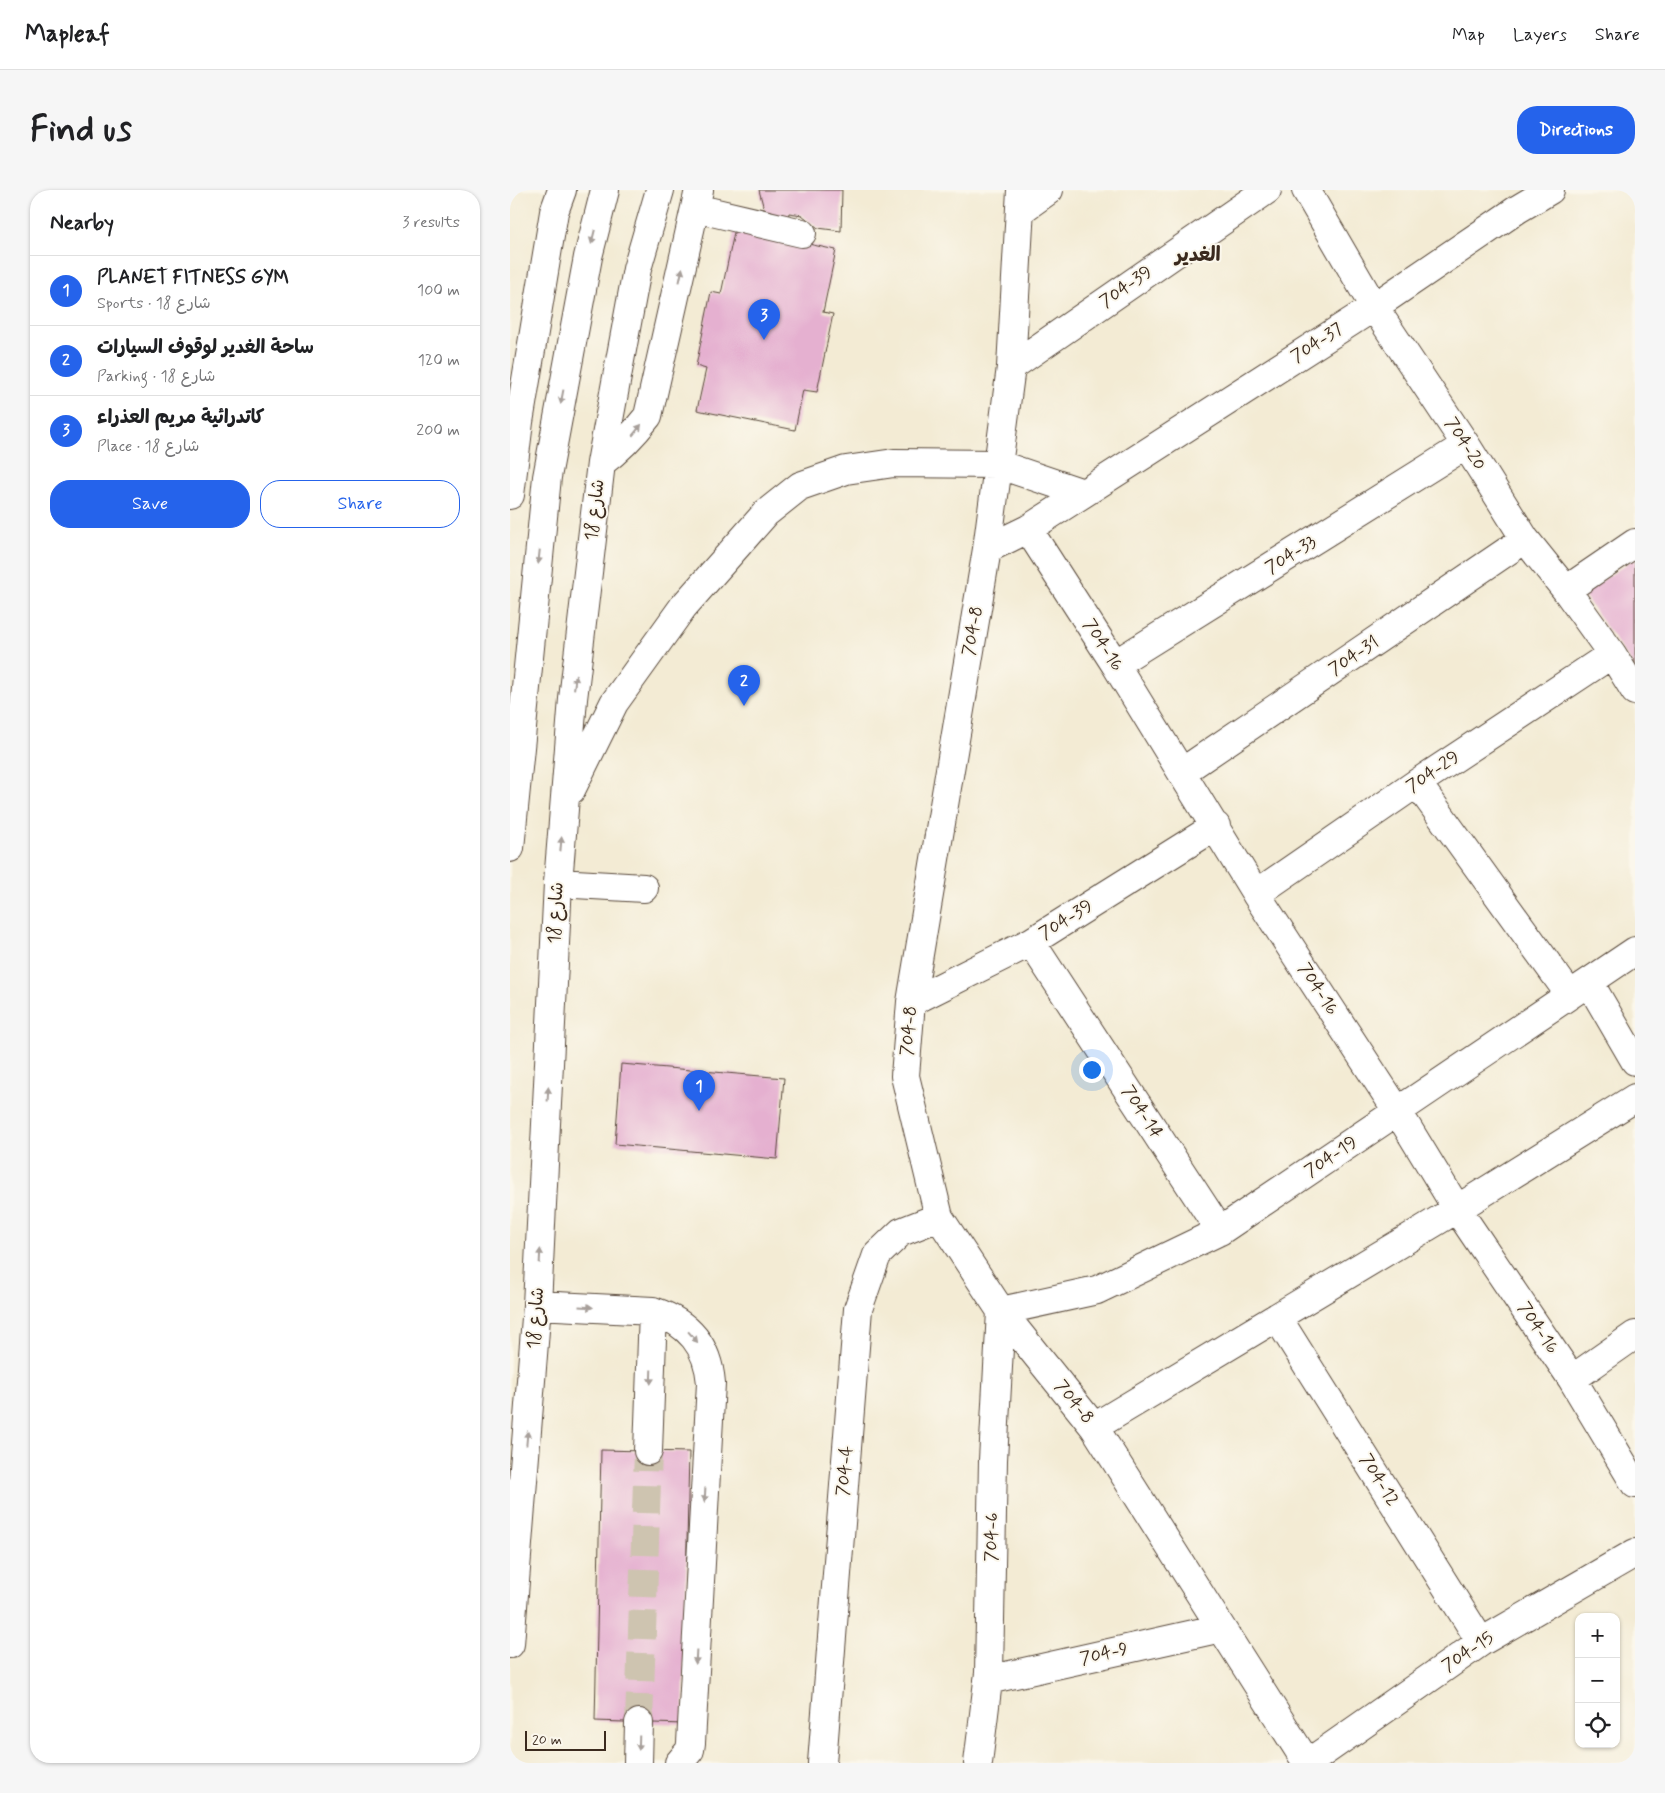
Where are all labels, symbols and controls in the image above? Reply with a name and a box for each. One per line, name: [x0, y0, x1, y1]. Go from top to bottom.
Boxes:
text: Mapleaf: [25, 19, 110, 50]
text: Map: [1452, 23, 1485, 47]
text: Layers: [1513, 23, 1567, 47]
text: Share: [1595, 23, 1640, 47]
button: Directions: [1517, 106, 1635, 154]
text: Find us: [30, 107, 132, 153]
text: Nearby: [50, 209, 114, 237]
text: 3 results: [402, 212, 460, 233]
one-way arrow: [589, 230, 597, 245]
district label: الغدير: [1173, 242, 1221, 269]
street label: 704-39: [1095, 260, 1157, 314]
text: PLANET FITNESS GYM: [97, 265, 289, 290]
one-way arrow: [677, 267, 685, 283]
text: 1: [62, 280, 70, 301]
text: 100 m: [417, 280, 460, 301]
text: Sports · شارع 18: [97, 293, 211, 314]
pin: 3: [748, 299, 780, 340]
street label: 704-37: [1287, 317, 1347, 369]
text: ساحة الغدير لوقوف السيارات: [97, 335, 314, 360]
text: 2: [62, 350, 70, 371]
text: 120 m: [418, 350, 460, 371]
text: Parking · شارع 18: [97, 366, 215, 387]
one-way arrow: [558, 389, 566, 404]
text: كاتدرائية مريم العذراء: [97, 405, 265, 430]
street label: 704-20: [1439, 413, 1491, 475]
text: 3: [62, 420, 70, 441]
text: 200 m: [416, 420, 460, 441]
one-way arrow: [631, 424, 642, 437]
text: Place · شارع 18: [97, 436, 199, 457]
street label: شارع 18: [579, 478, 611, 542]
button: Save: [50, 480, 250, 528]
button: Share: [260, 480, 460, 528]
street label: 704-33: [1261, 530, 1321, 580]
one-way arrow: [535, 550, 543, 566]
street label: 704-8: [957, 604, 989, 658]
street label: 704-16: [1077, 614, 1129, 676]
street label: 704-31: [1324, 630, 1384, 682]
pin: 2: [728, 665, 760, 706]
one-way arrow: [571, 674, 579, 690]
street label: 704-29: [1402, 745, 1464, 799]
one-way arrow: [557, 836, 565, 852]
street label: شارع 18: [542, 882, 570, 944]
street label: 704-39: [1035, 894, 1097, 946]
street label: 704-16: [1292, 958, 1344, 1020]
street label: 704-8: [895, 1005, 923, 1057]
your location: [1079, 1057, 1105, 1083]
pin: 1: [683, 1070, 715, 1111]
street label: 704-14: [1116, 1081, 1168, 1143]
one-way arrow: [544, 1085, 552, 1101]
street label: 704-19: [1300, 1131, 1362, 1183]
one-way arrow: [536, 1248, 544, 1264]
street label: شارع 18: [522, 1286, 550, 1350]
street label: 704-16: [1512, 1297, 1564, 1359]
one-way arrow: [578, 1304, 594, 1312]
one-way arrow: [687, 1331, 699, 1343]
one-way arrow: [646, 1369, 654, 1385]
street label: 704-8: [1049, 1375, 1099, 1429]
one-way arrow: [523, 1430, 531, 1446]
street label: 704-4: [831, 1445, 859, 1497]
street label: 704-12: [1354, 1449, 1404, 1511]
one-way arrow: [700, 1487, 708, 1503]
street label: 704-6: [980, 1512, 1004, 1562]
map controls: [1575, 1613, 1620, 1748]
button: +: [1575, 1613, 1620, 1658]
street label: 704-15: [1437, 1626, 1499, 1678]
street label: 704-9: [1078, 1637, 1131, 1671]
one-way arrow: [692, 1649, 700, 1665]
button: −: [1575, 1658, 1620, 1703]
button: locate: [1575, 1703, 1620, 1748]
scale bar: [525, 1728, 606, 1751]
text: 20 m: [532, 1731, 562, 1749]
one-way arrow: [635, 1735, 643, 1751]

